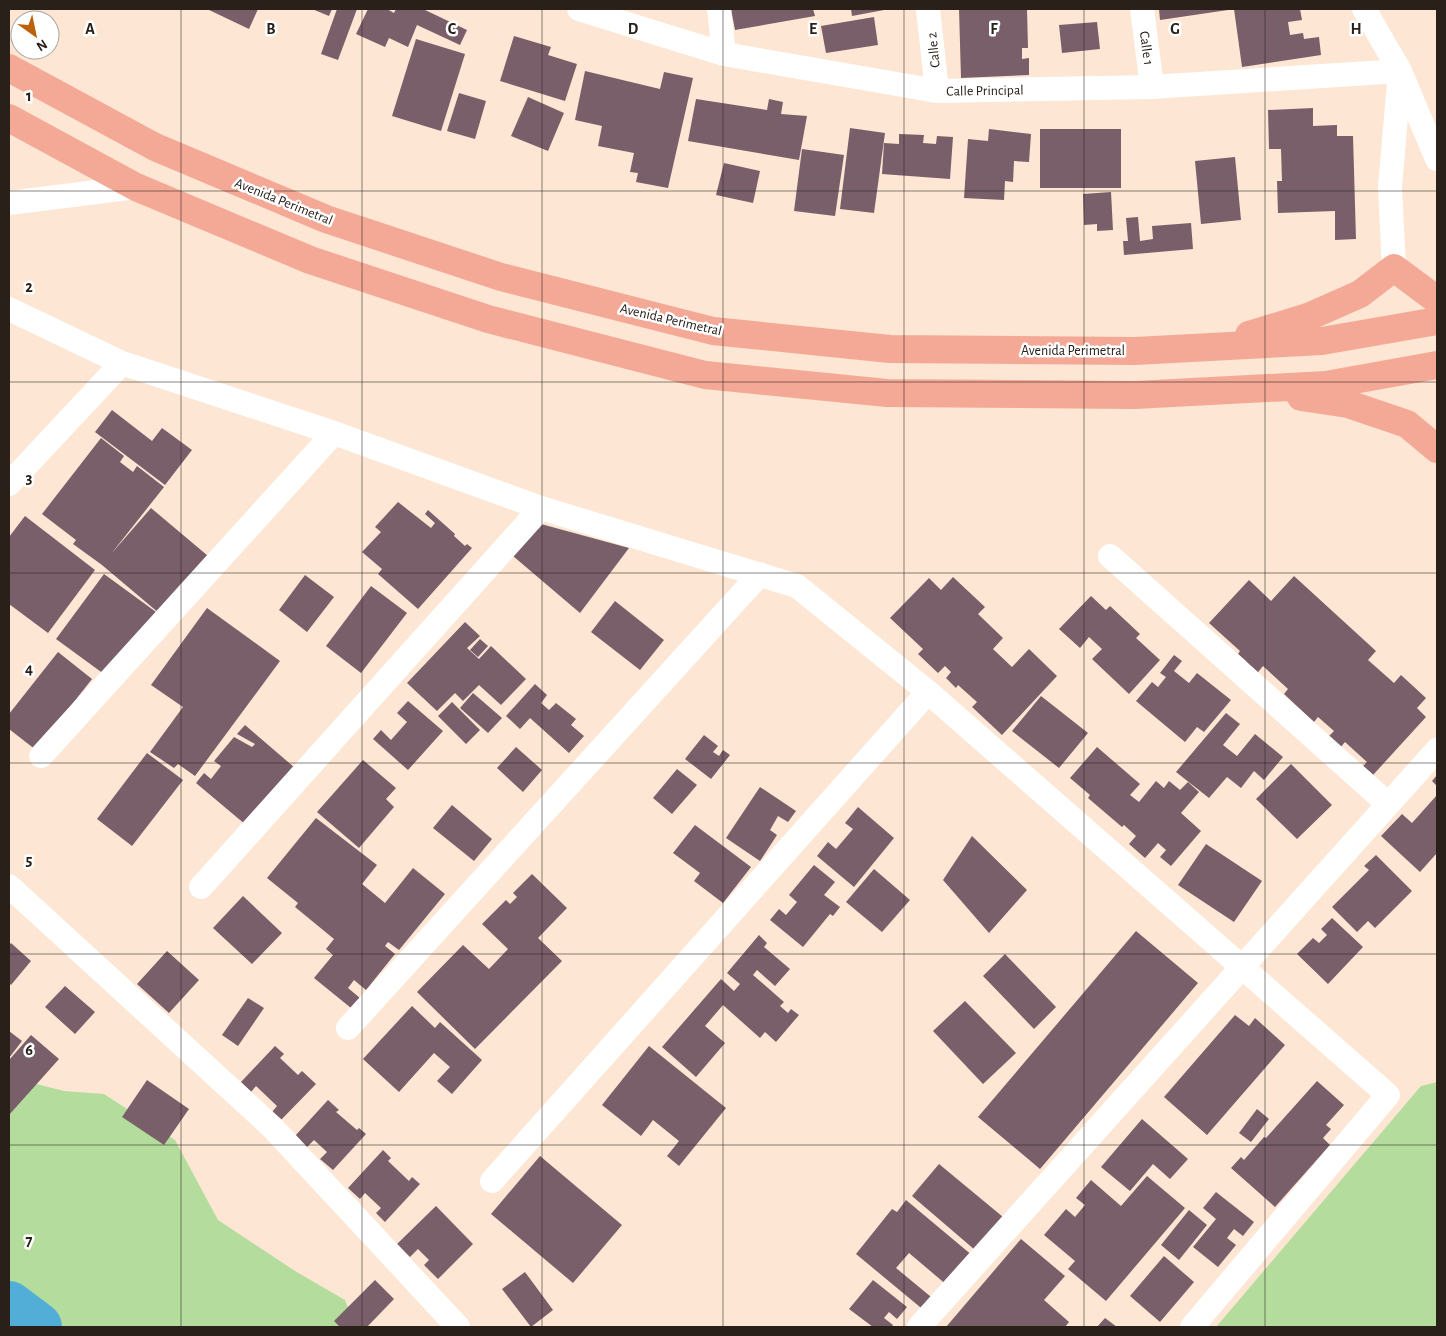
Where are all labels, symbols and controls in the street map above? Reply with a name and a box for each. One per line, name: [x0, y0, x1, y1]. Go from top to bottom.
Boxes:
north arrow: [10, 10, 60, 60]
text: A: [85, 21, 95, 37]
text: B: [266, 21, 276, 37]
text: C: [448, 21, 457, 37]
text: D: [628, 21, 639, 37]
text: E: [809, 21, 817, 37]
text: F: [990, 21, 998, 37]
text: G: [1170, 21, 1180, 37]
text: H: [1350, 21, 1362, 37]
street label: Calle 1: [1137, 30, 1155, 66]
street label: Calle 2: [925, 31, 943, 68]
text: N: [34, 37, 49, 54]
street label: Calle Principal: [946, 83, 1024, 99]
text: 1: [26, 88, 32, 104]
street label: Avenida Perimetral: [233, 176, 335, 228]
text: 2: [25, 279, 33, 295]
street label: Avenida Perimetral: [618, 301, 723, 339]
street label: Avenida Perimetral: [1021, 344, 1125, 358]
text: 3: [26, 470, 33, 486]
text: 4: [25, 661, 33, 677]
text: 5: [26, 852, 33, 868]
text: 6: [25, 1042, 33, 1058]
text: 7: [26, 1233, 33, 1249]

